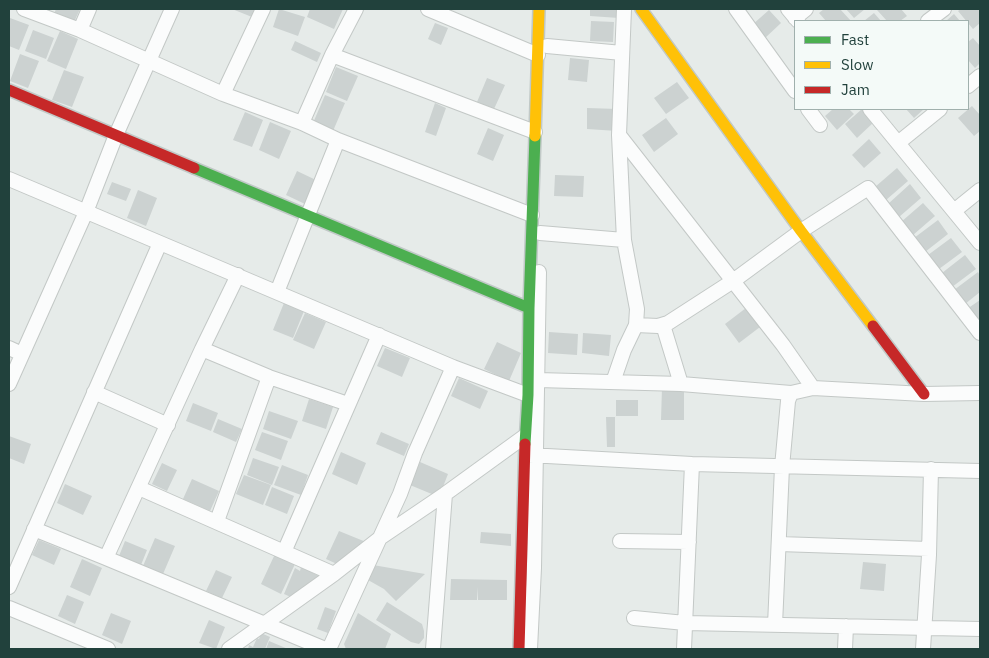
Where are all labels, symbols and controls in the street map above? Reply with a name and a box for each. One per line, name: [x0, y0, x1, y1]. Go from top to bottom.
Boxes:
legend: [794, 20, 969, 110]
text: Fast: [841, 30, 869, 49]
text: Slow: [841, 55, 874, 74]
text: Jam: [841, 80, 870, 99]

